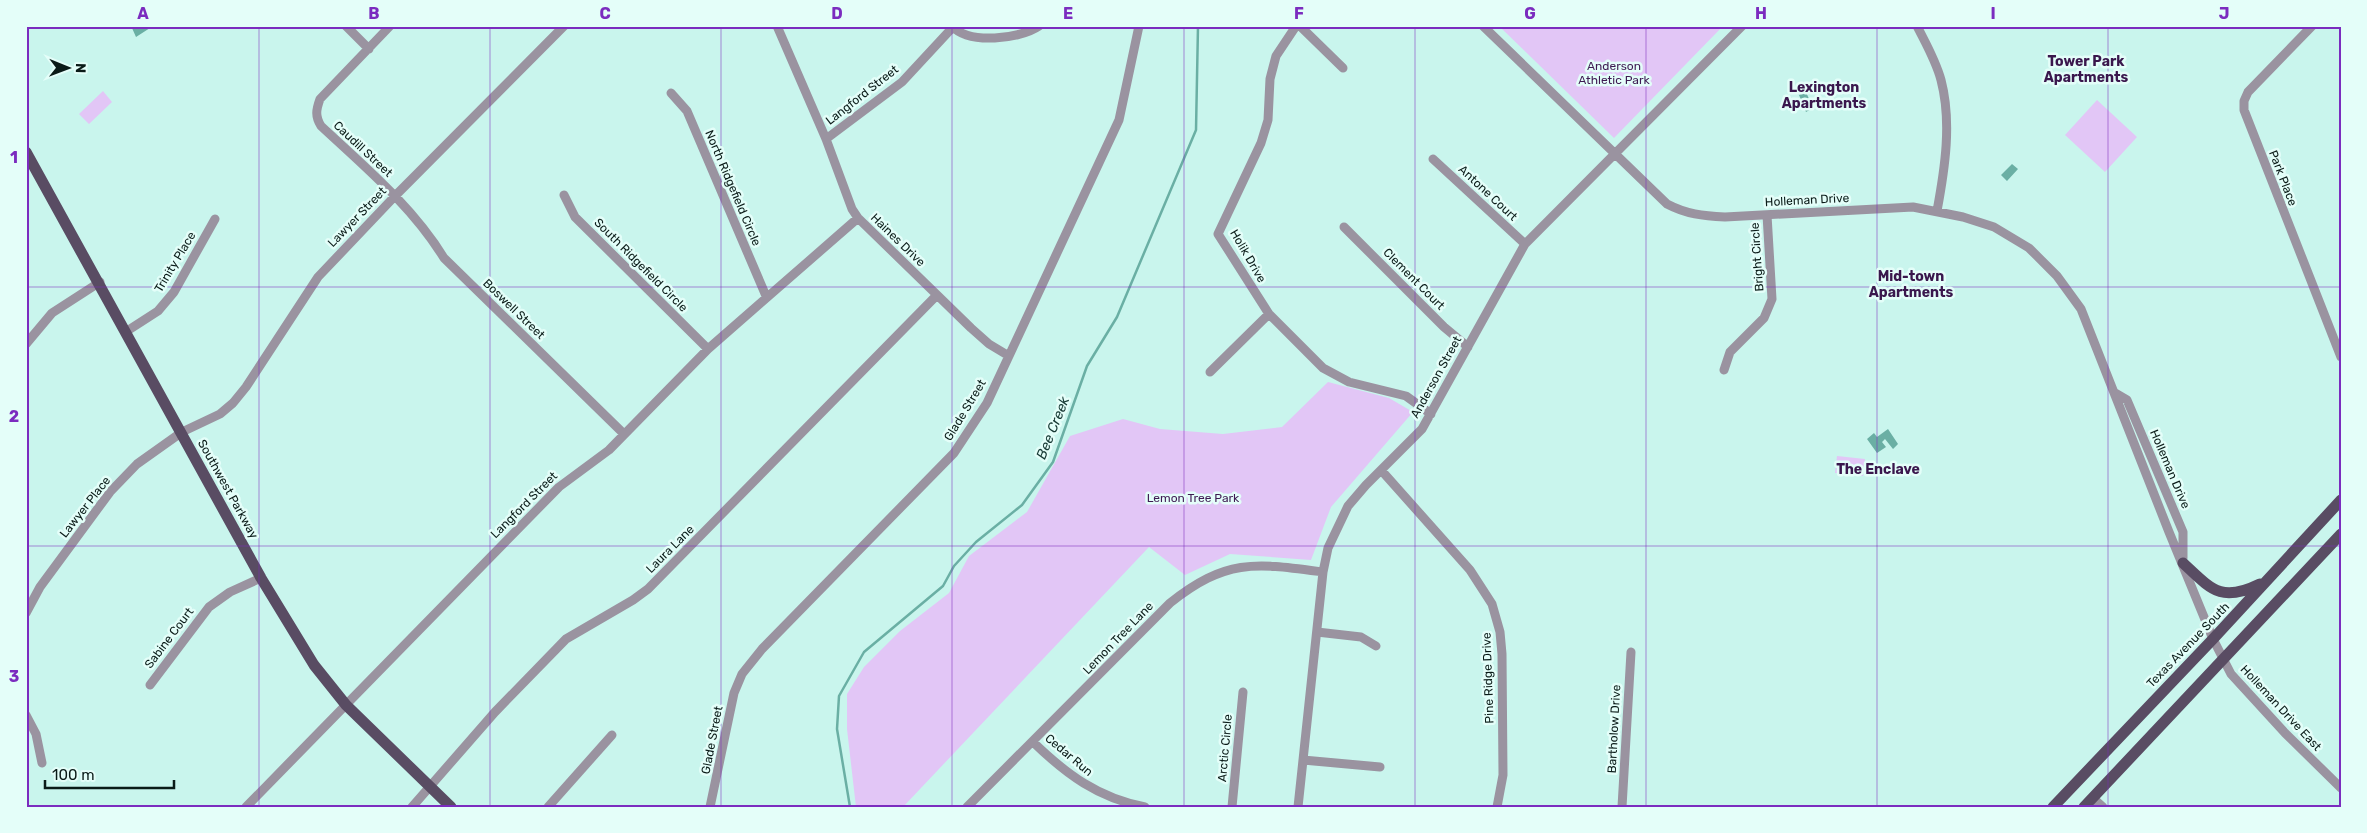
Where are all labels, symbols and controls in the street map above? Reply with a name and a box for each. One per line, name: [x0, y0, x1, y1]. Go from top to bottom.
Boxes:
text: A: [137, 4, 149, 23]
text: B: [368, 4, 380, 23]
text: C: [599, 4, 611, 23]
text: D: [831, 4, 843, 23]
text: E: [1063, 4, 1073, 23]
text: F: [1294, 4, 1304, 23]
text: G: [1524, 4, 1536, 23]
text: H: [1755, 4, 1767, 23]
text: I: [1990, 4, 1996, 23]
text: J: [2219, 4, 2229, 23]
north arrow: [42, 42, 92, 92]
district label: Tower Park Apartments: [2044, 53, 2128, 86]
park label: Anderson Athletic Park: [1578, 59, 1651, 87]
street label: Langford Street: [823, 62, 901, 128]
text: N: [72, 63, 89, 73]
district label: Lexington Apartments: [1782, 79, 1866, 112]
street label: Caudill Street: [331, 118, 396, 180]
street label: North Ridgefield Circle: [702, 128, 764, 248]
text: 1: [10, 148, 18, 167]
street label: Park Place: [2266, 148, 2300, 208]
street label: Antone Court: [1456, 162, 1520, 224]
street label: Lawyer Street: [325, 184, 389, 250]
street label: Holleman Drive: [1764, 191, 1850, 209]
street label: Haines Drive: [868, 211, 928, 270]
street label: South Ridgefield Circle: [591, 215, 691, 315]
street label: Bright Circle: [1748, 222, 1766, 292]
street label: Holik Drive: [1227, 227, 1269, 285]
street label: Trinity Place: [151, 229, 199, 295]
street label: Clement Court: [1380, 245, 1448, 313]
district label: Mid-town Apartments: [1869, 268, 1953, 301]
street label: Boswell Street: [480, 276, 548, 342]
street label: Anderson Street: [1408, 333, 1464, 420]
street label: Glade Street: [941, 376, 989, 443]
water label: Bee Creek: [1033, 394, 1074, 462]
text: 2: [9, 407, 19, 426]
street label: Holleman Drive: [2147, 427, 2193, 511]
street label: Southwest Parkway: [195, 437, 261, 541]
district label: The Enclave: [1836, 461, 1920, 478]
street label: Langford Street: [488, 469, 560, 541]
street label: Lawyer Place: [57, 473, 113, 540]
park label: Lemon Tree Park: [1147, 491, 1240, 505]
street label: Laura Lane: [643, 522, 697, 576]
street label: Lemon Tree Lane: [1080, 599, 1156, 677]
street label: Texas Avenue South: [2144, 600, 2232, 690]
street label: Sabine Court: [142, 605, 197, 671]
street label: Pine Ridge Drive: [1479, 632, 1497, 724]
street label: Holleman Drive East: [2238, 662, 2325, 754]
text: 3: [9, 667, 19, 686]
street label: Bartholow Drive: [1605, 684, 1623, 774]
street label: Glade Street: [699, 704, 726, 775]
street label: Arctic Circle: [1215, 713, 1235, 782]
street label: Cedar Run: [1042, 731, 1096, 779]
scale bar: [45, 758, 174, 790]
text: 100 m: [52, 766, 94, 784]

